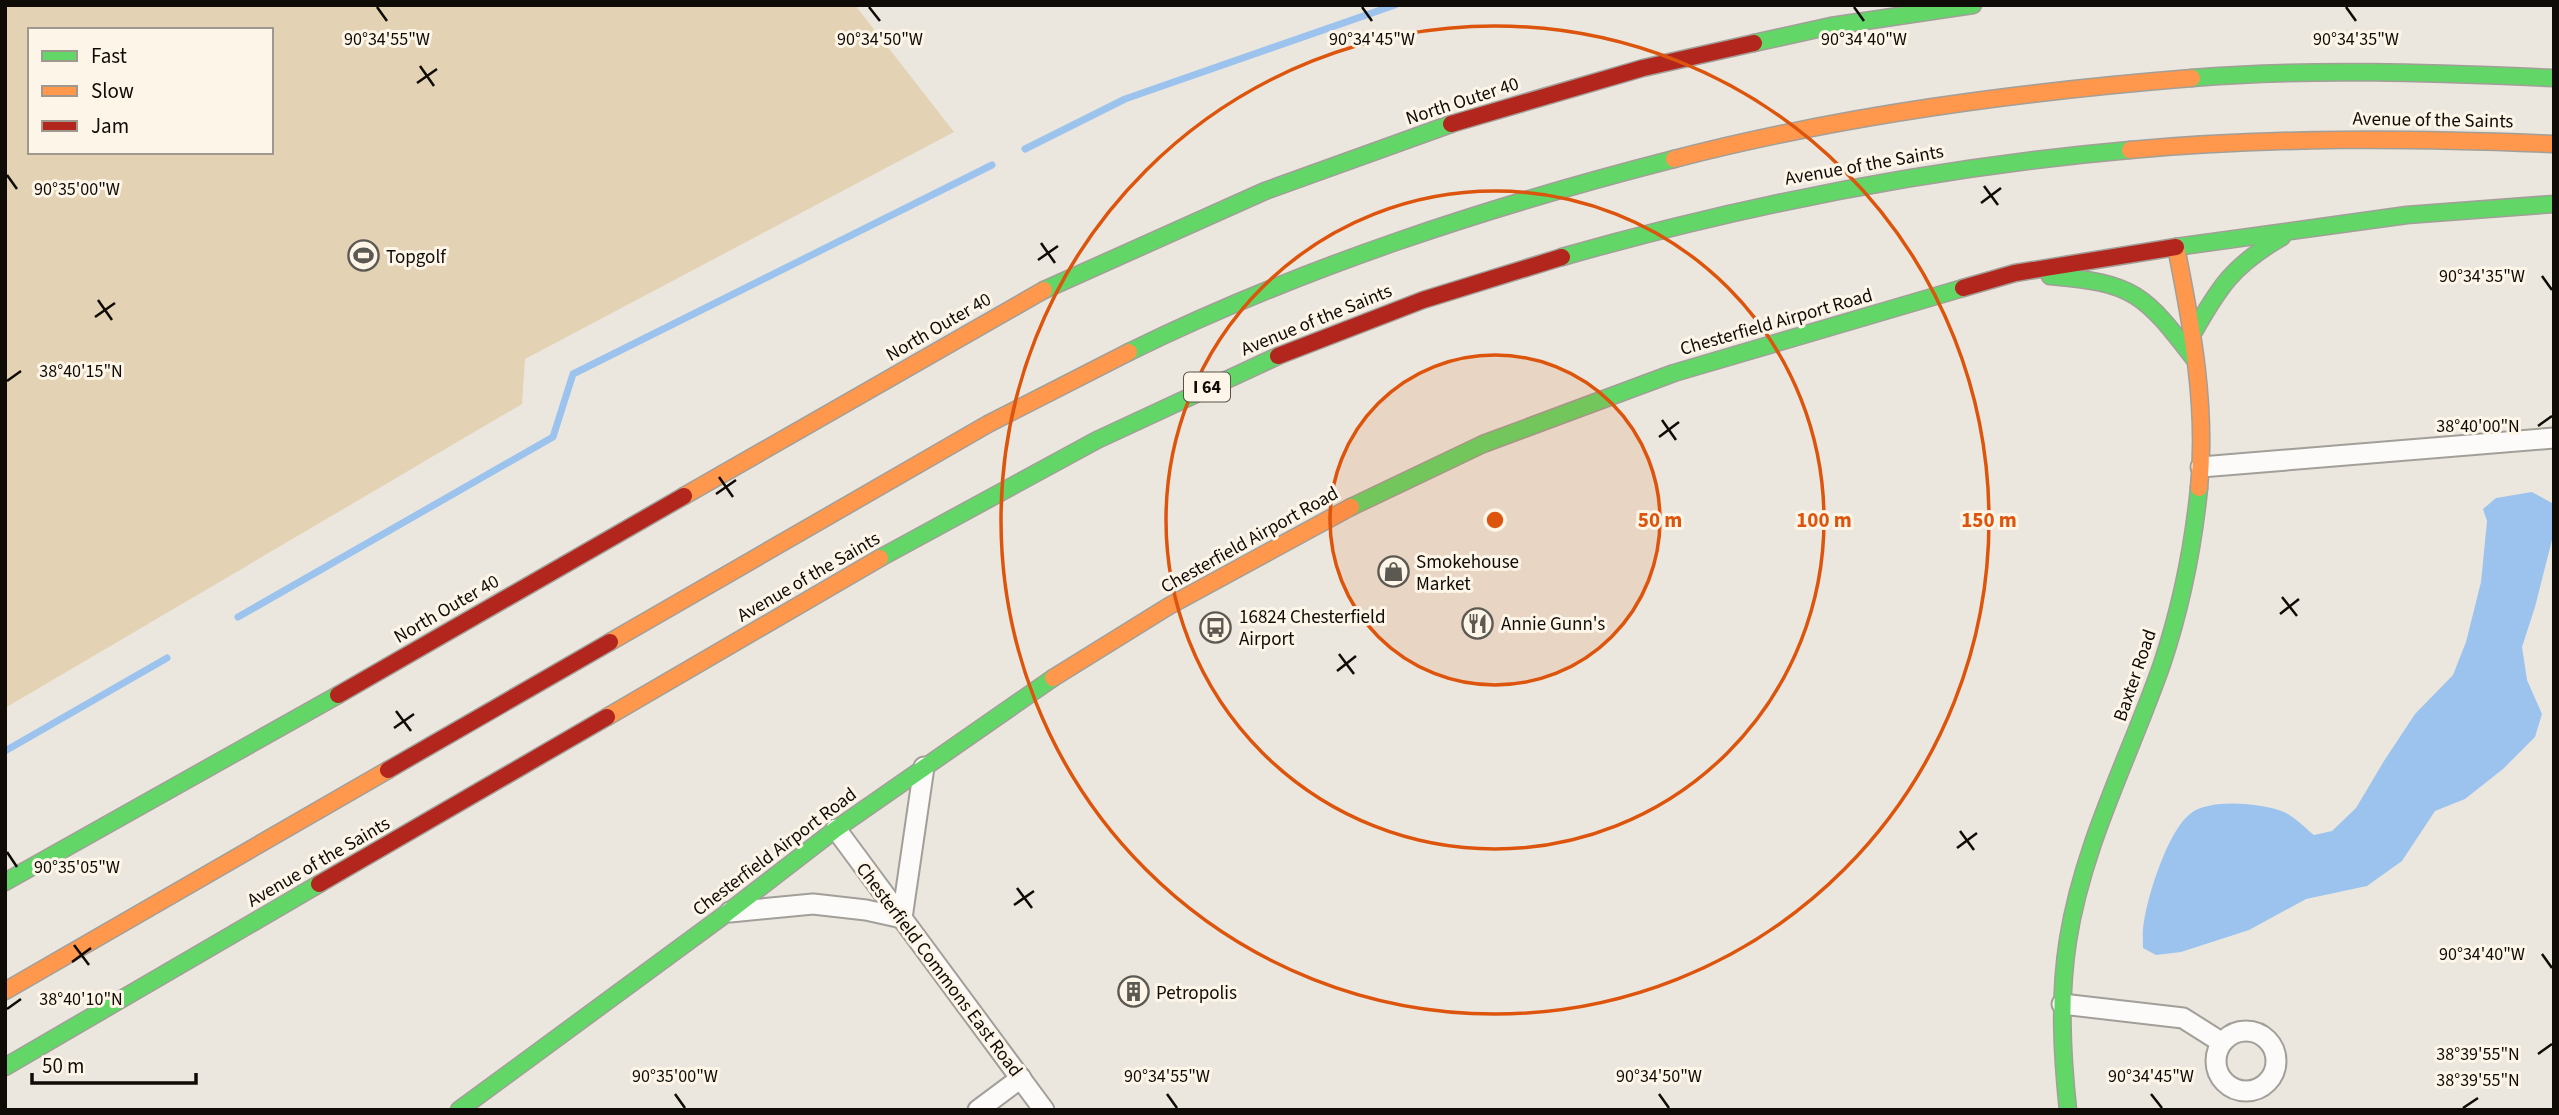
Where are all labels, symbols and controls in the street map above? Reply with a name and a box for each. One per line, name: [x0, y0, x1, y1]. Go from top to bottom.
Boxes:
text: 90°34'55"W: [344, 27, 430, 52]
text: 90°34'50"W: [837, 27, 923, 52]
text: 90°34'45"W: [1329, 27, 1415, 52]
text: 90°34'40"W: [1821, 27, 1907, 52]
text: 90°34'35"W: [2313, 27, 2399, 52]
legend: [28, 28, 273, 154]
text: Fast: [91, 41, 127, 71]
street label: North Outer 40: [1402, 70, 1523, 132]
text: Slow: [91, 76, 134, 106]
street label: Avenue of the Saints: [2352, 106, 2514, 135]
text: Jam: [91, 111, 129, 141]
street label: Avenue of the Saints: [1783, 138, 1946, 193]
text: 90°35'00"W: [34, 177, 120, 202]
sports icon: Topgolf: [346, 239, 380, 273]
place label: Topgolf: [386, 244, 447, 271]
text: 90°34'35"W: [2439, 264, 2525, 289]
street label: Avenue of the Saints: [1237, 278, 1396, 363]
street label: Chesterfield Airport Road: [1677, 282, 1876, 363]
street label: North Outer 40: [881, 286, 996, 368]
text: 38°40'15"N: [39, 359, 123, 384]
road number: I 64: [1184, 372, 1230, 402]
text: 38°40'00"N: [2436, 414, 2520, 439]
street label: Chesterfield Airport Road: [1156, 480, 1343, 600]
text: 50 m: [1638, 505, 1682, 535]
text: 100 m: [1796, 505, 1852, 535]
text: 150 m: [1961, 505, 2017, 535]
centre of rings: [1483, 508, 1507, 532]
street label: Avenue of the Saints: [732, 525, 885, 629]
place label: Smokehouse Market: [1416, 549, 1519, 598]
shop icon: Smokehouse Market: [1376, 555, 1410, 589]
street label: North Outer 40: [389, 568, 504, 650]
place label: 16824 Chesterfield Airport: [1239, 604, 1385, 653]
restaurant icon: Annie Gunn's: [1461, 606, 1495, 640]
bus stop icon: 16824 Chesterfield Airport: [1199, 610, 1233, 644]
place label: Annie Gunn's: [1501, 611, 1605, 638]
street label: Baxter Road: [2107, 626, 2164, 725]
street label: Chesterfield Airport Road: [687, 781, 863, 923]
street label: Avenue of the Saints: [242, 810, 395, 914]
text: 90°35'05"W: [34, 855, 120, 880]
street label: Chesterfield Commons East Road: [849, 857, 1029, 1083]
text: 90°34'40"W: [2439, 942, 2525, 967]
building icon: Petropolis: [1116, 975, 1150, 1009]
place label: Petropolis: [1156, 980, 1237, 1007]
text: 38°40'10"N: [39, 987, 123, 1012]
scale bar: [32, 1042, 196, 1086]
text: 38°39'55"N: [2436, 1042, 2520, 1067]
text: 50 m: [42, 1051, 84, 1081]
text: 90°35'00"W: [632, 1064, 718, 1089]
text: 90°34'55"W: [1124, 1064, 1210, 1089]
text: 90°34'50"W: [1616, 1064, 1702, 1089]
text: 90°34'45"W: [2108, 1064, 2194, 1089]
text: 38°39'55"N: [2436, 1068, 2520, 1093]

